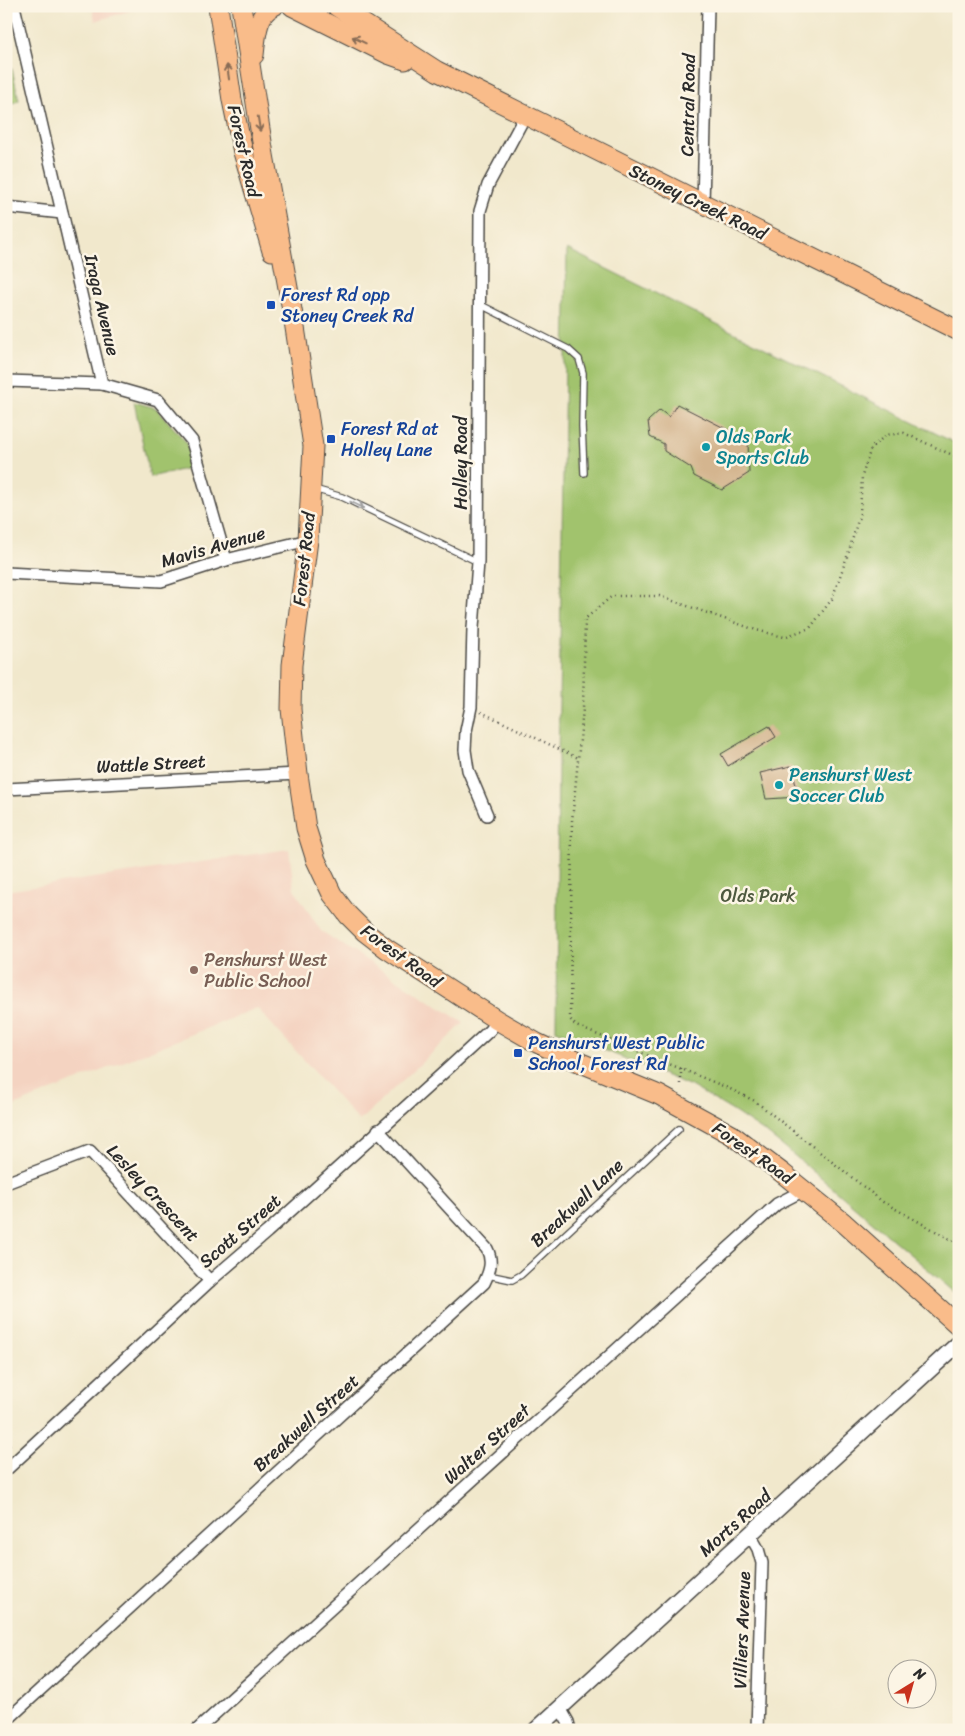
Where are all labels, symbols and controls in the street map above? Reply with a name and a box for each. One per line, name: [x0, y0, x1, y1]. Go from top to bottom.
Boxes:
one-way arrow: [352, 35, 367, 44]
street label: Central Road: [671, 52, 705, 157]
one-way arrow: [223, 64, 233, 80]
street label: Forest Road: [218, 102, 271, 202]
one-way arrow: [255, 116, 265, 132]
street label: Stoney Creek Road: [623, 155, 774, 250]
street label: Iraga Avenue: [75, 250, 129, 359]
place label: Forest Rd opp Stoney Creek Rd: [281, 279, 415, 332]
marker: Forest Rd opp Stoney Creek Rd: [265, 299, 277, 311]
place label: Forest Rd at Holley Lane: [341, 413, 439, 466]
street label: Holley Road: [445, 415, 477, 510]
place label: Olds Park Sports Club: [716, 421, 810, 474]
marker: Forest Rd at Holley Lane: [325, 433, 337, 445]
marker: Olds Park Sports Club: [700, 441, 712, 453]
one-way arrow: [350, 500, 365, 510]
street label: Forest Road: [283, 509, 325, 608]
street label: Mavis Avenue: [157, 517, 269, 577]
street label: Wattle Street: [96, 745, 206, 783]
place label: Penshurst West Soccer Club: [789, 759, 913, 812]
marker: Penshurst West Soccer Club: [773, 779, 785, 791]
park label: Olds Park: [720, 880, 796, 912]
street label: Forest Road: [354, 915, 450, 998]
place label: Penshurst West Public School: [204, 944, 328, 997]
marker: Penshurst West Public School: [188, 964, 200, 976]
place label: Penshurst West Public School, Forest Rd: [528, 1027, 705, 1080]
marker: Penshurst West Public School, Forest Rd: [512, 1047, 524, 1059]
street label: Forest Road: [705, 1113, 802, 1194]
street label: Lesley Crescent: [99, 1136, 208, 1250]
street label: Breakwell Lane: [523, 1151, 631, 1255]
street label: Scott Street: [191, 1186, 289, 1276]
street label: Breakwell Street: [245, 1366, 367, 1480]
street label: Walter Street: [436, 1395, 539, 1492]
street label: Morts Road: [691, 1480, 780, 1565]
street label: Villiers Avenue: [724, 1570, 760, 1689]
north arrow: [888, 1658, 938, 1708]
text: N: [907, 1661, 931, 1687]

